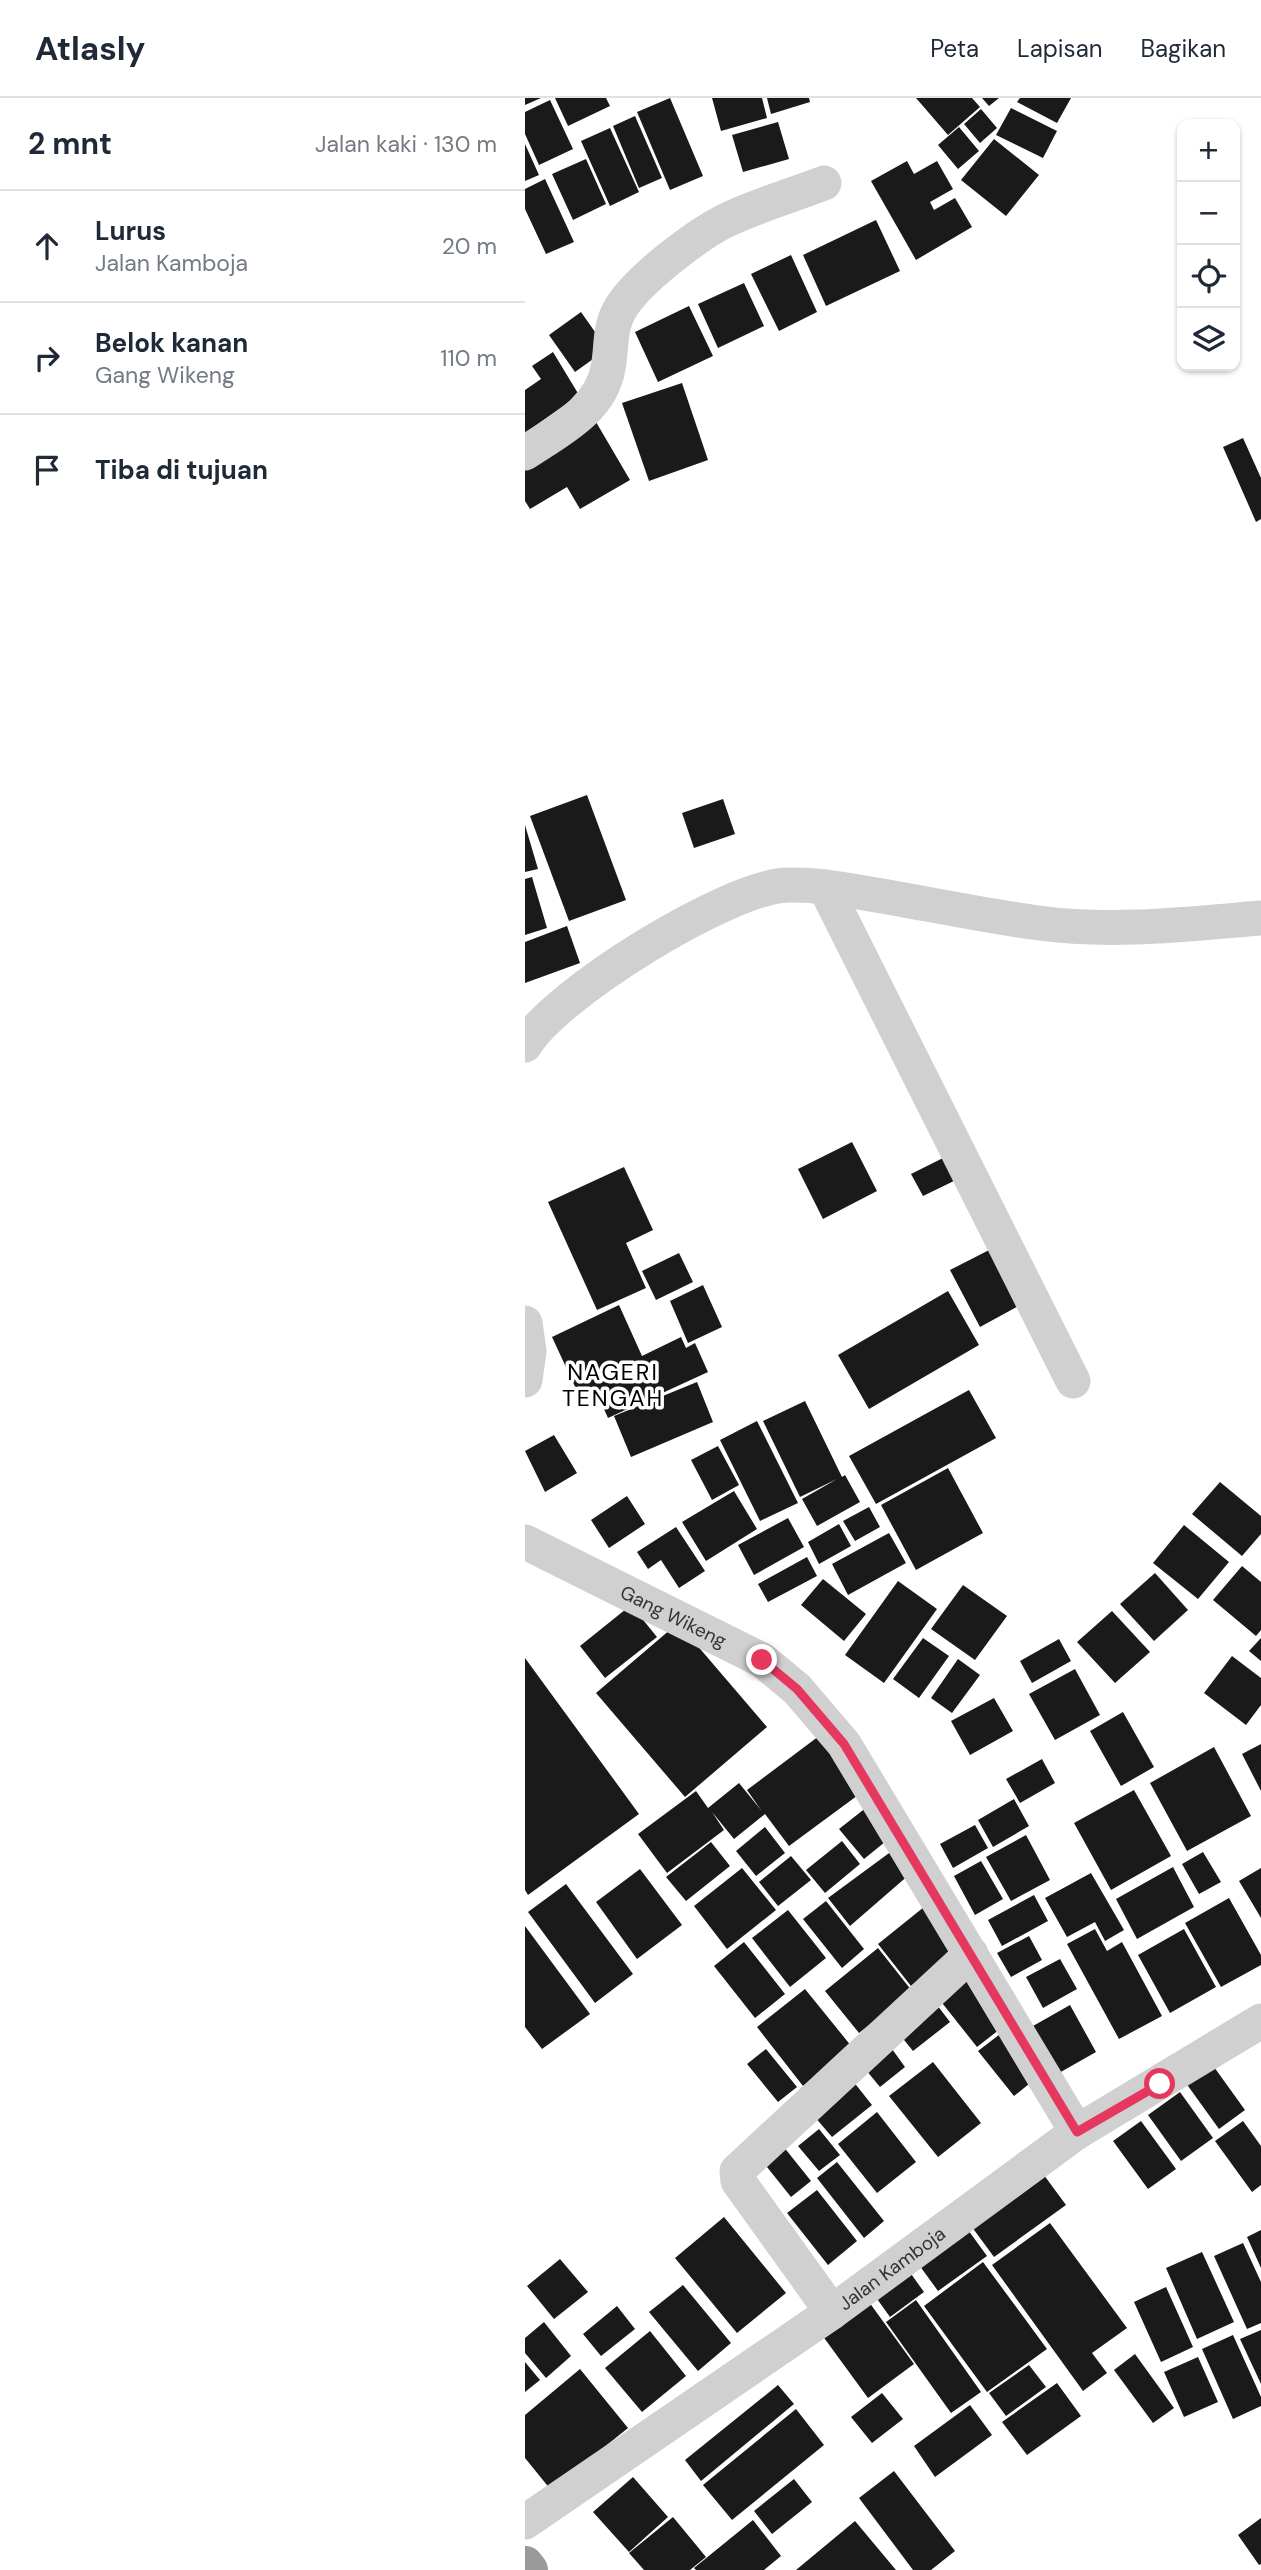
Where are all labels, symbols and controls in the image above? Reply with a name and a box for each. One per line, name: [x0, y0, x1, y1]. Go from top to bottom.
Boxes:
text: Atlasly: [35, 27, 145, 70]
text: Peta: [930, 33, 979, 64]
text: Lapisan: [1017, 33, 1102, 64]
text: Bagikan: [1140, 33, 1226, 64]
map controls: [1177, 119, 1240, 371]
button: +: [1177, 119, 1240, 182]
text: 2 mnt: [28, 124, 112, 163]
text: Jalan kaki · 130 m: [315, 129, 497, 159]
button: −: [1177, 182, 1240, 245]
text: Lurus: [95, 214, 166, 248]
icon: ahead: [28, 227, 66, 265]
text: 20 m: [442, 231, 497, 261]
button: locate: [1177, 245, 1240, 308]
text: Jalan Kamboja: [95, 248, 248, 278]
button: layers: [1177, 308, 1240, 371]
text: Belok kanan: [95, 326, 248, 360]
icon: right: [28, 339, 66, 377]
text: 110 m: [440, 343, 497, 373]
text: Gang Wikeng: [95, 360, 235, 390]
icon: arrive: [28, 451, 66, 489]
text: Tiba di tujuan: [95, 453, 268, 487]
district label: NAGERI TENGAH: [562, 1357, 664, 1413]
street label: Gang Wikeng: [616, 1579, 731, 1653]
route end: [746, 1644, 777, 1675]
route start: [1144, 2068, 1175, 2099]
street label: Jalan Kamboja: [833, 2221, 950, 2316]

